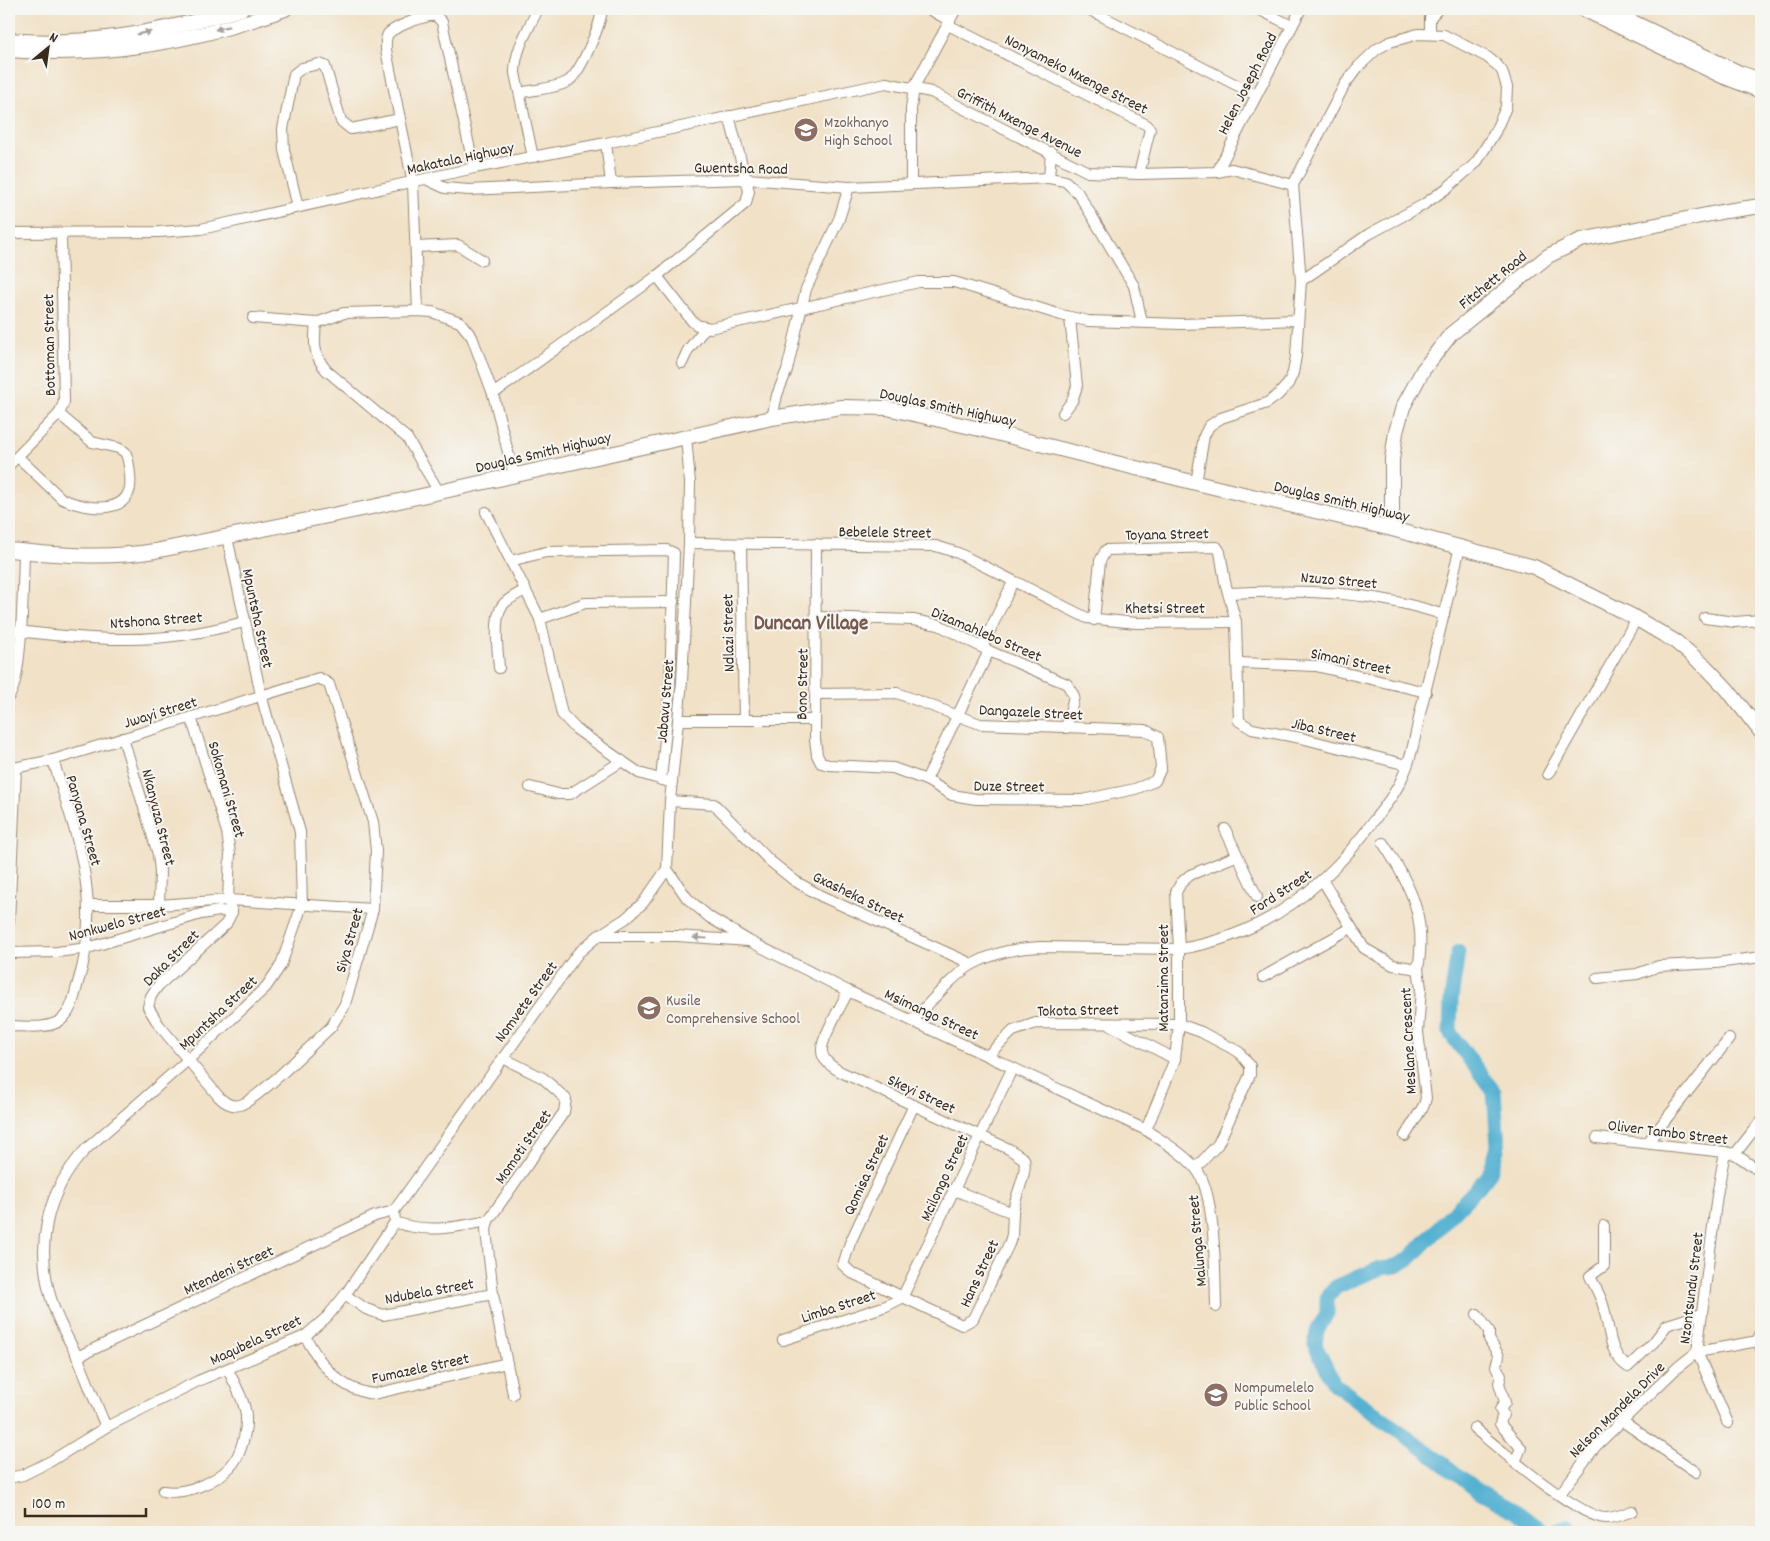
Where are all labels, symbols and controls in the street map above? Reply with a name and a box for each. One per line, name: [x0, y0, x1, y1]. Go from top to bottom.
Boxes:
north arrow: [22, 22, 72, 72]
one-way arrow: [214, 24, 229, 32]
text: N: [45, 28, 61, 49]
one-way arrow: [137, 28, 153, 36]
street label: Nonyameko Mxenge Street: [1000, 29, 1152, 121]
street label: Helen Joseph Road: [1213, 29, 1284, 139]
street label: Griffith Mxenge Avenue: [952, 82, 1086, 165]
place label: Mzokhanyo High School: [824, 112, 892, 153]
school or university icon: Mzokhanyo High School: [793, 117, 819, 143]
street label: Makatala Highway: [405, 137, 517, 182]
street label: Gwentsha Road: [694, 157, 788, 182]
street label: Fitchett Road: [1454, 246, 1533, 316]
street label: Bottoman Street: [38, 294, 63, 396]
street label: Douglas Smith Highway: [877, 383, 1018, 434]
street label: Douglas Smith Highway: [473, 427, 614, 480]
street label: Douglas Smith Highway: [1271, 476, 1412, 529]
street label: Bebelele Street: [838, 521, 932, 546]
street label: Toyana Street: [1125, 523, 1209, 548]
street label: Mpuntsha Street: [235, 567, 278, 670]
street label: Nzuzo Street: [1300, 567, 1378, 596]
street label: Ndlazi Street: [717, 594, 742, 672]
street label: Khetsi Street: [1125, 598, 1205, 621]
street label: Dizamahlebo Street: [927, 602, 1045, 669]
street label: Ntshona Street: [109, 607, 203, 636]
district label: Duncan Village: [754, 610, 868, 640]
street label: Simani Street: [1308, 643, 1393, 682]
street label: Bono Street: [791, 648, 816, 720]
street label: Jabavu Street: [651, 658, 682, 744]
street label: Jwayi Street: [121, 691, 200, 735]
street label: Dangazele Street: [978, 699, 1084, 728]
street label: Jiba Street: [1289, 713, 1358, 750]
street label: Sokomani Street: [201, 739, 250, 841]
street label: Nkanyuza Street: [134, 767, 181, 868]
street label: Panyana Street: [59, 773, 107, 869]
street label: Duze Street: [973, 775, 1045, 800]
street label: Ford Street: [1246, 864, 1317, 922]
street label: Gxasheka Street: [808, 866, 908, 930]
street label: Nonkwelo Street: [66, 900, 169, 948]
street label: Siya Street: [330, 905, 371, 976]
street label: Matanzima Street: [1153, 924, 1176, 1032]
street label: Daka Street: [138, 925, 206, 992]
one-way arrow: [692, 934, 708, 942]
street label: Nomvete Street: [490, 957, 564, 1048]
street label: Mpuntsha Street: [174, 971, 264, 1057]
street label: Msimango Street: [880, 983, 982, 1047]
street label: Meslane Crescent: [1395, 987, 1424, 1095]
place label: Kusile Comprehensive School: [666, 990, 800, 1031]
school or university icon: Kusile Comprehensive School: [636, 995, 662, 1021]
street label: Tokota Street: [1037, 999, 1119, 1024]
street label: Skeyi Street: [883, 1070, 959, 1121]
street label: Momoti Street: [490, 1106, 558, 1189]
street label: Oliver Tambo Street: [1606, 1115, 1729, 1152]
street label: Qomisa Street: [838, 1131, 896, 1219]
street label: Mcilongo Street: [915, 1131, 976, 1225]
street label: Malunga Street: [1183, 1194, 1214, 1288]
street label: Nzontsundu Street: [1674, 1231, 1711, 1345]
street label: Hans Street: [955, 1236, 1006, 1312]
street label: Mtendeni Street: [180, 1240, 278, 1302]
street label: Ndubela Street: [383, 1273, 476, 1312]
street label: Limba Street: [798, 1284, 879, 1330]
street label: Maqubela Street: [206, 1310, 306, 1373]
street label: Fumazele Street: [370, 1348, 471, 1391]
street label: Nelson Mandela Drive: [1564, 1357, 1671, 1464]
place label: Nompumelelo Public School: [1234, 1377, 1314, 1418]
school or university icon: Nompumelelo Public School: [1203, 1382, 1229, 1408]
scale bar: [25, 1486, 146, 1518]
text: 100 m: [32, 1494, 65, 1516]

